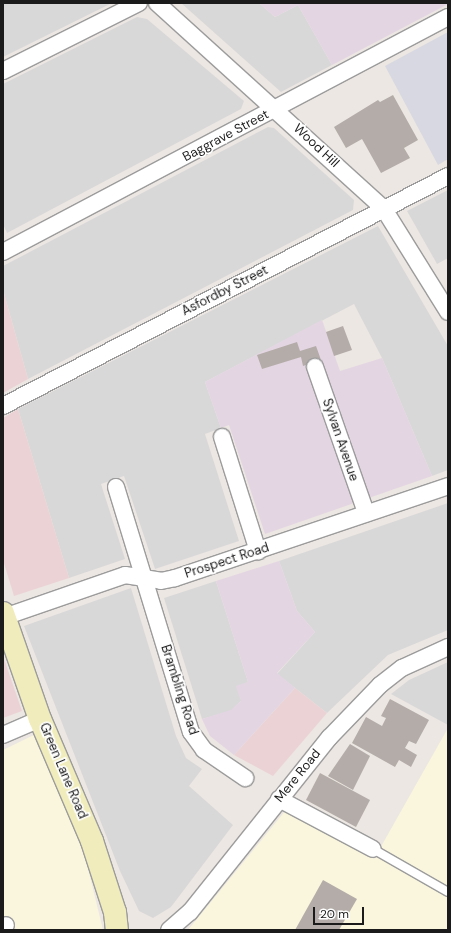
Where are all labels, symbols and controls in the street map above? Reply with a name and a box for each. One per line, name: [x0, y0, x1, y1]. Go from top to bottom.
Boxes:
street label: Baggrave Street: [180, 107, 272, 165]
street label: Wood Hill: [290, 121, 342, 171]
street label: Asfordby Street: [179, 263, 271, 319]
street label: Sylvan Avenue: [319, 397, 361, 483]
street label: Prospect Road: [183, 540, 271, 582]
street label: Brambling Road: [157, 643, 201, 737]
street label: Green Lane Road: [36, 721, 90, 821]
street label: Mere Road: [272, 746, 324, 806]
scale bar: [315, 899, 366, 925]
text: 20 m: [320, 906, 349, 922]

